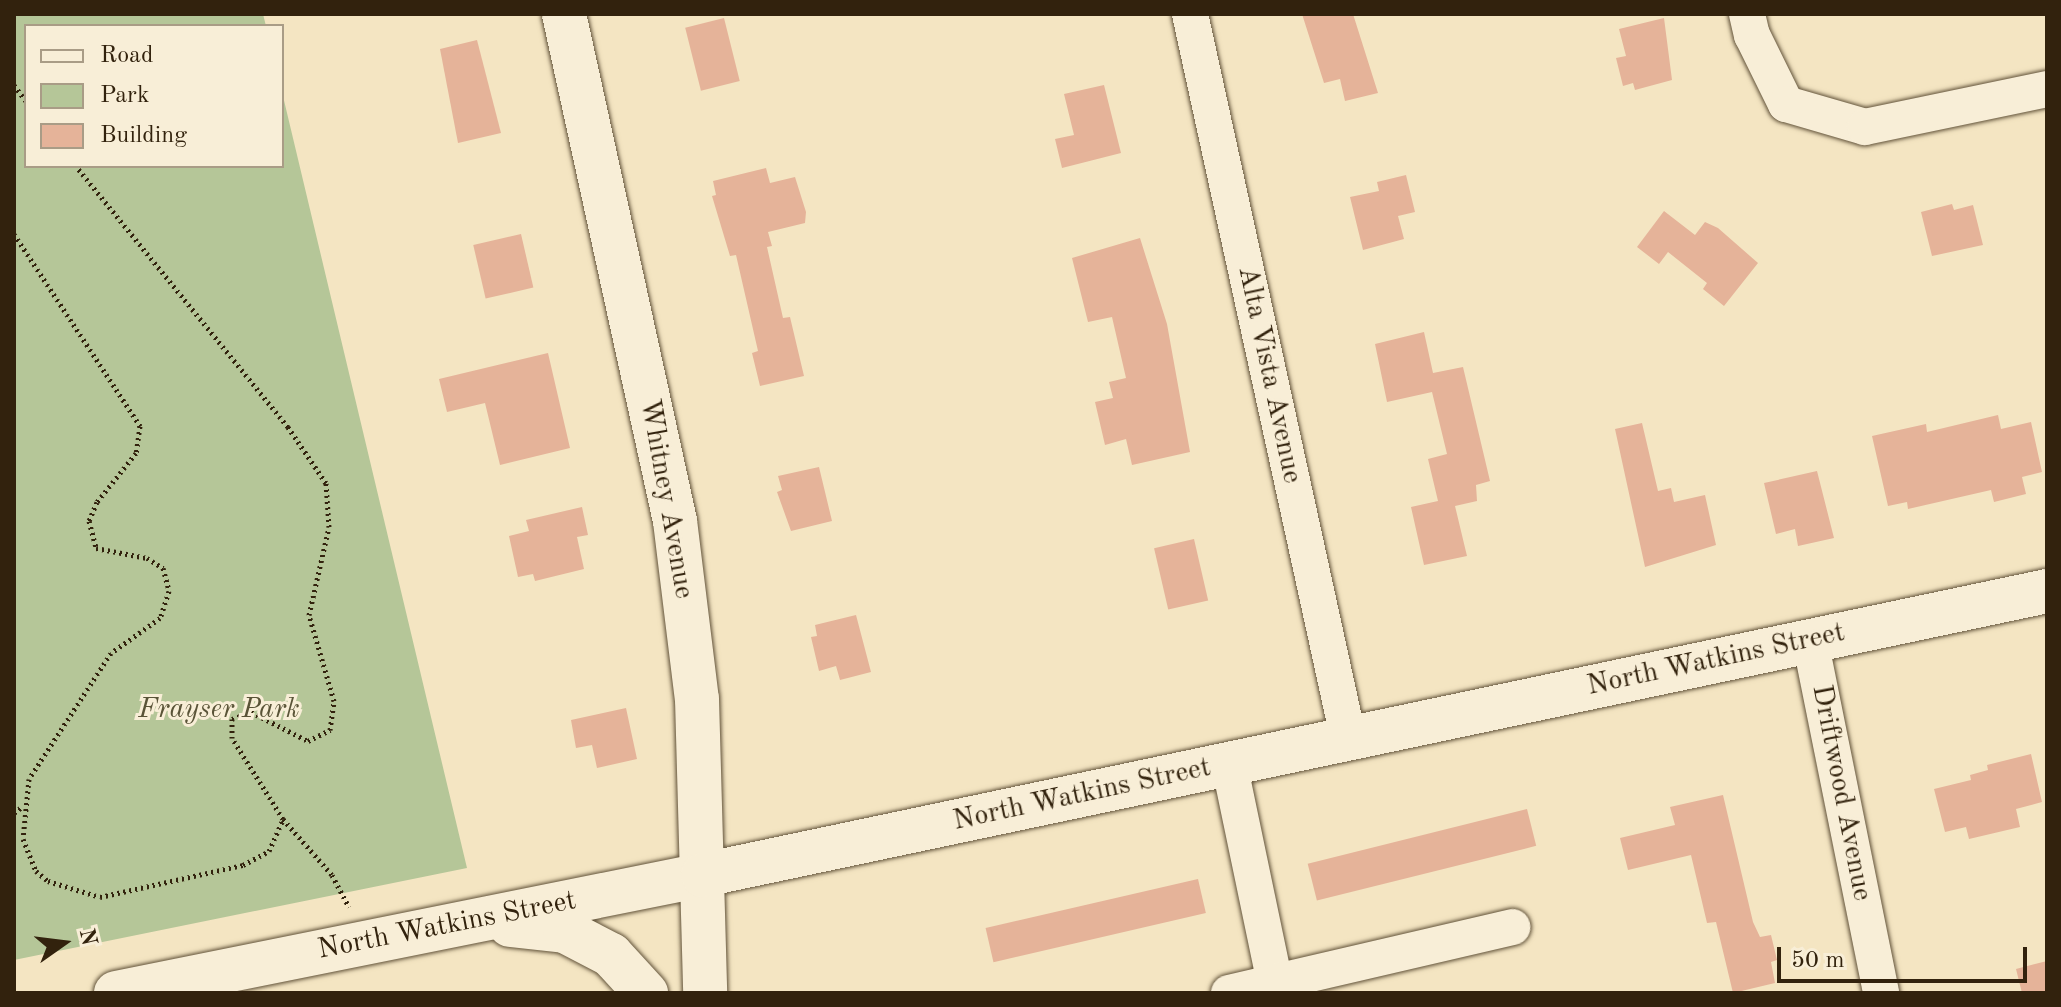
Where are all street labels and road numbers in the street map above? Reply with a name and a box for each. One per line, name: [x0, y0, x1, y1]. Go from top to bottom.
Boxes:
street label: Alta Vista Avenue: [1230, 263, 1308, 487]
street label: Whitney Avenue: [632, 397, 700, 601]
street label: North Watkins Street: [1584, 616, 1848, 704]
street label: Driftwood Avenue: [1804, 682, 1878, 904]
street label: North Watkins Street: [950, 751, 1214, 839]
street label: North Watkins Street: [315, 884, 579, 968]

